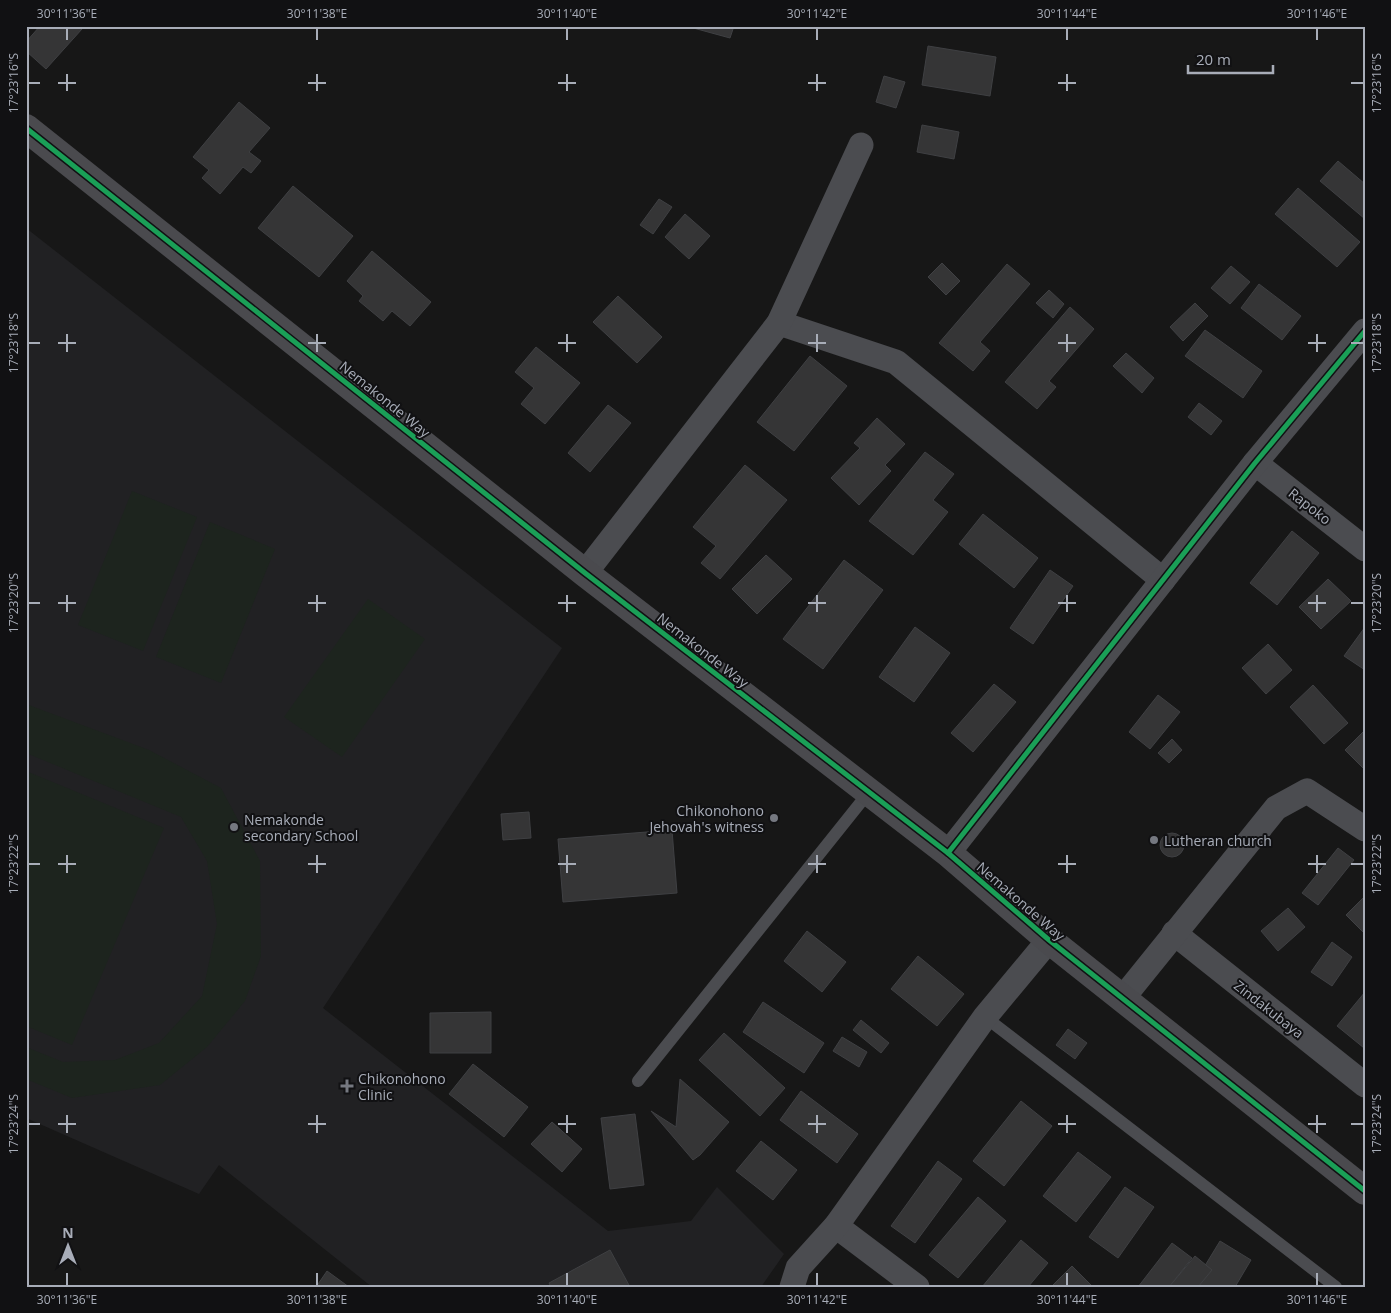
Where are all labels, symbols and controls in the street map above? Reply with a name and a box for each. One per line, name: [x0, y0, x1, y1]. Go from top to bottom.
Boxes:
text: 30°11'36"E: [37, 5, 97, 22]
text: 30°11'38"E: [287, 5, 347, 22]
text: 30°11'40"E: [537, 5, 597, 22]
text: 30°11'42"E: [787, 5, 847, 22]
text: 30°11'44"E: [1037, 5, 1097, 22]
text: 30°11'46"E: [1287, 5, 1347, 22]
scale bar: [1188, 42, 1274, 74]
text: 20 m: [1196, 49, 1231, 69]
text: 17°23'16"S: [5, 53, 22, 113]
text: 17°23'16"S: [1368, 53, 1385, 113]
text: 17°23'18"S: [5, 313, 22, 373]
text: 17°23'18"S: [1368, 313, 1385, 373]
street label: Nemakonde Way: [336, 357, 435, 442]
street label: Rapoko: [1285, 483, 1335, 529]
text: 17°23'20"S: [5, 573, 22, 633]
text: 17°23'20"S: [1368, 573, 1385, 633]
street label: Nemakonde Way: [653, 608, 753, 692]
place label: Chikonohono Jehovah's witness: [647, 801, 764, 836]
place label: Nemakonde secondary School: [244, 810, 358, 845]
marker: Chikonohono Jehovah's witness: [768, 812, 780, 824]
marker: Nemakonde secondary School: [228, 821, 240, 833]
place label: Lutheran church: [1164, 831, 1272, 850]
text: 17°23'22"S: [5, 834, 22, 894]
marker: Lutheran church: [1148, 834, 1160, 846]
text: 17°23'22"S: [1368, 834, 1385, 894]
street label: Nemakonde Way: [973, 857, 1070, 945]
street label: Zindakubaya: [1230, 976, 1308, 1042]
place label: Chikonohono Clinic: [358, 1069, 446, 1104]
marker: Chikonohono Clinic: [340, 1079, 354, 1093]
text: 17°23'24"S: [5, 1094, 22, 1154]
text: 17°23'24"S: [1368, 1094, 1385, 1154]
north arrow: [42, 1220, 92, 1270]
text: N: [62, 1223, 74, 1242]
text: 30°11'36"E: [37, 1291, 97, 1308]
text: 30°11'38"E: [287, 1291, 347, 1308]
text: 30°11'40"E: [537, 1291, 597, 1308]
text: 30°11'42"E: [787, 1291, 847, 1308]
text: 30°11'44"E: [1037, 1291, 1097, 1308]
text: 30°11'46"E: [1287, 1291, 1347, 1308]

